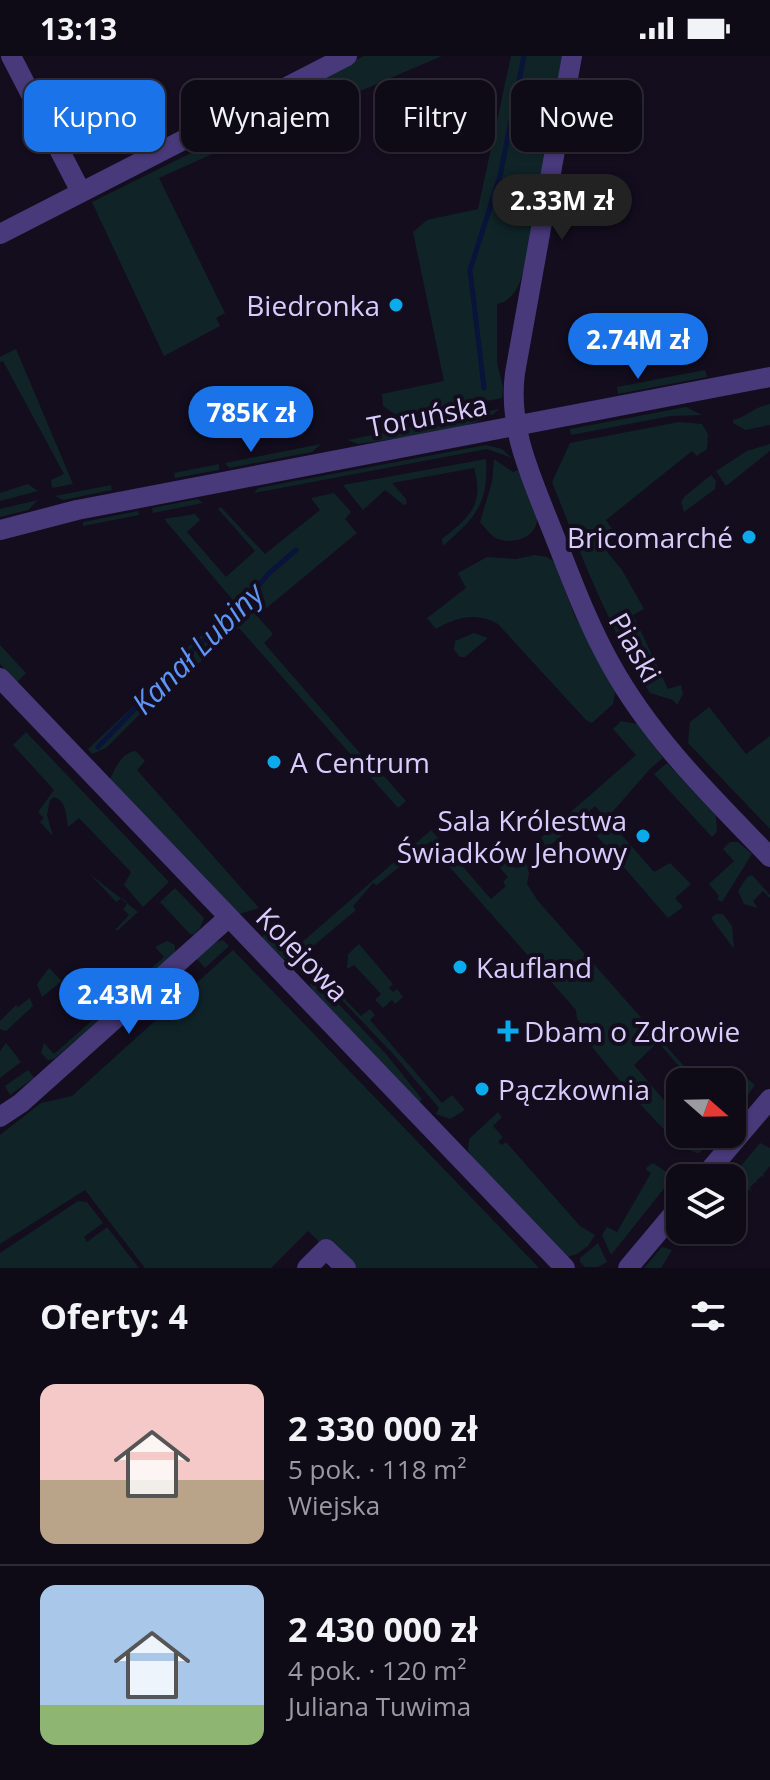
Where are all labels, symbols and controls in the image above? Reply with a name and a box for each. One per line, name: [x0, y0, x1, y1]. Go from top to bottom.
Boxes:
text: 13:13: [40, 8, 117, 49]
chip: Kupno: [24, 80, 165, 152]
chip: Wynajem: [181, 80, 359, 152]
chip: Filtry: [375, 80, 495, 152]
chip: Nowe: [511, 80, 642, 152]
pin: 2.33M zł: [479, 174, 645, 242]
text: 2.33M zł: [510, 182, 614, 218]
place label: Biedronka: [246, 286, 380, 324]
marker: Biedronka: [387, 296, 405, 314]
pin: 2.74M zł: [555, 313, 721, 381]
text: 2.74M zł: [586, 321, 690, 357]
street label: Toruńska: [364, 385, 490, 445]
pin: 785K zł: [177, 386, 325, 454]
text: 785K zł: [206, 394, 296, 430]
place label: Bricomarché: [567, 518, 733, 556]
marker: Bricomarché: [740, 528, 758, 546]
water label: Kanał Lubiny: [122, 571, 274, 723]
street label: Piaski: [601, 605, 671, 689]
place label: A Centrum: [290, 743, 430, 781]
marker: A Centrum: [265, 753, 283, 771]
place label: Sala Królestwa Świadków Jehowy: [397, 801, 628, 871]
marker: Sala Królestwa Świadków Jehowy: [634, 827, 652, 845]
street label: Kolejowa: [248, 898, 358, 1010]
place label: Kaufland: [476, 948, 592, 986]
marker: Kaufland: [451, 958, 469, 976]
pin: 2.43M zł: [46, 968, 212, 1036]
text: 2.43M zł: [77, 976, 181, 1012]
place label: Dbam o Zdrowie: [524, 1012, 740, 1050]
marker: Dbam o Zdrowie: [499, 1022, 517, 1040]
north arrow: [666, 1068, 746, 1148]
map controls: [666, 1068, 746, 1244]
place label: Pączkownia: [498, 1070, 650, 1108]
marker: Pączkownia: [473, 1080, 491, 1098]
button: layers: [666, 1164, 746, 1244]
text: Oferty: 4: [40, 1293, 188, 1339]
icon: filters: [686, 1294, 730, 1338]
text: 2 330 000 zł: [288, 1405, 478, 1451]
icon: home: [104, 1416, 200, 1512]
text: 5 pok. · 118 m²: [288, 1451, 466, 1487]
text: Wiejska: [288, 1487, 380, 1523]
text: 2 430 000 zł: [288, 1606, 478, 1652]
icon: home: [104, 1617, 200, 1713]
text: 4 pok. · 120 m²: [288, 1652, 466, 1688]
text: Juliana Tuwima: [288, 1688, 471, 1724]

